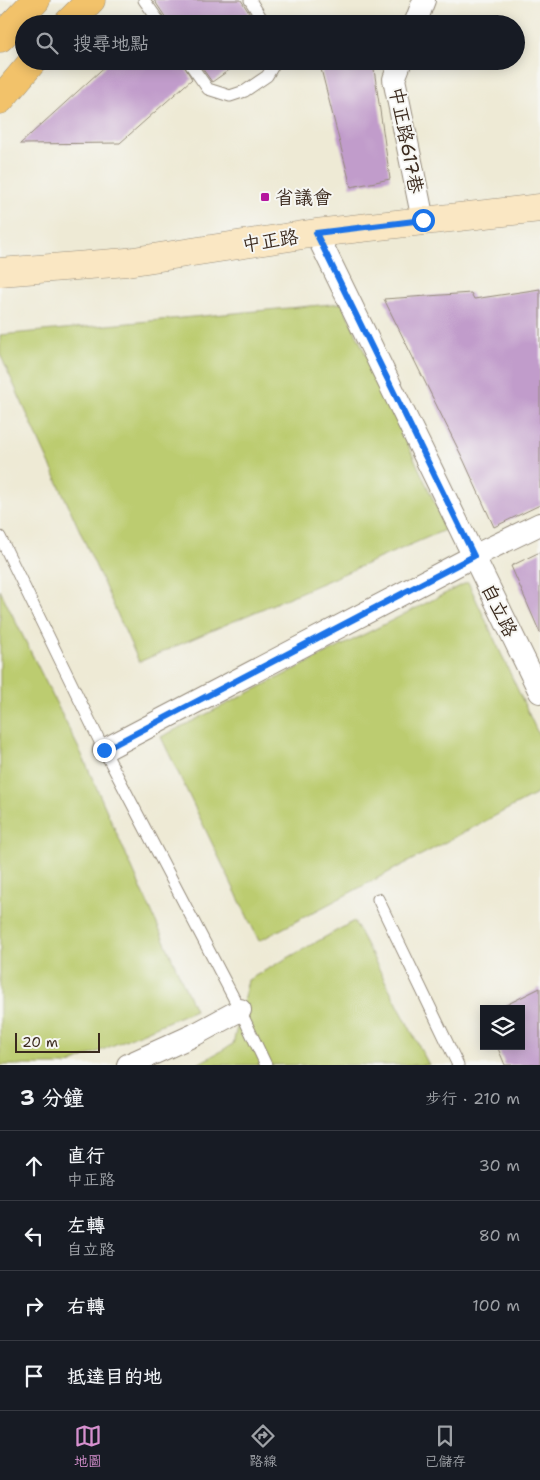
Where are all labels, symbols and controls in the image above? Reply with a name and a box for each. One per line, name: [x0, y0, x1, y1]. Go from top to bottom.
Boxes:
search box: [15, 15, 525, 70]
icon: search: [33, 29, 61, 57]
text: 搜尋地點: [73, 31, 149, 56]
street label: 中正路617巷: [384, 85, 429, 196]
place label: 省議會: [275, 185, 332, 210]
marker: 省議會: [259, 191, 271, 203]
route start: [412, 209, 435, 232]
street label: 中正路: [240, 224, 300, 257]
street label: 自立路: [476, 579, 523, 641]
route end: [93, 739, 116, 762]
map controls: [480, 1005, 525, 1050]
button: layers: [480, 1005, 525, 1050]
scale bar: [15, 1030, 100, 1053]
text: 20 m: [22, 1033, 58, 1051]
text: 3 分鐘: [20, 1084, 84, 1112]
text: 步行 · 210 m: [425, 1088, 520, 1109]
text: 直行: [67, 1143, 105, 1168]
icon: ahead: [20, 1152, 48, 1180]
text: 30 m: [479, 1155, 520, 1176]
text: 中正路: [67, 1169, 115, 1190]
text: 左轉: [67, 1213, 105, 1238]
icon: left: [20, 1222, 48, 1250]
text: 80 m: [479, 1225, 520, 1246]
text: 自立路: [67, 1239, 115, 1260]
icon: right: [20, 1292, 48, 1320]
text: 右轉: [67, 1294, 105, 1319]
text: 100 m: [472, 1295, 520, 1316]
icon: arrive: [20, 1362, 48, 1390]
text: 抵達目的地: [67, 1364, 162, 1389]
tab: 地圖: [74, 1422, 102, 1470]
tab: 路線: [249, 1422, 277, 1470]
tab: 已儲存: [424, 1422, 466, 1470]

